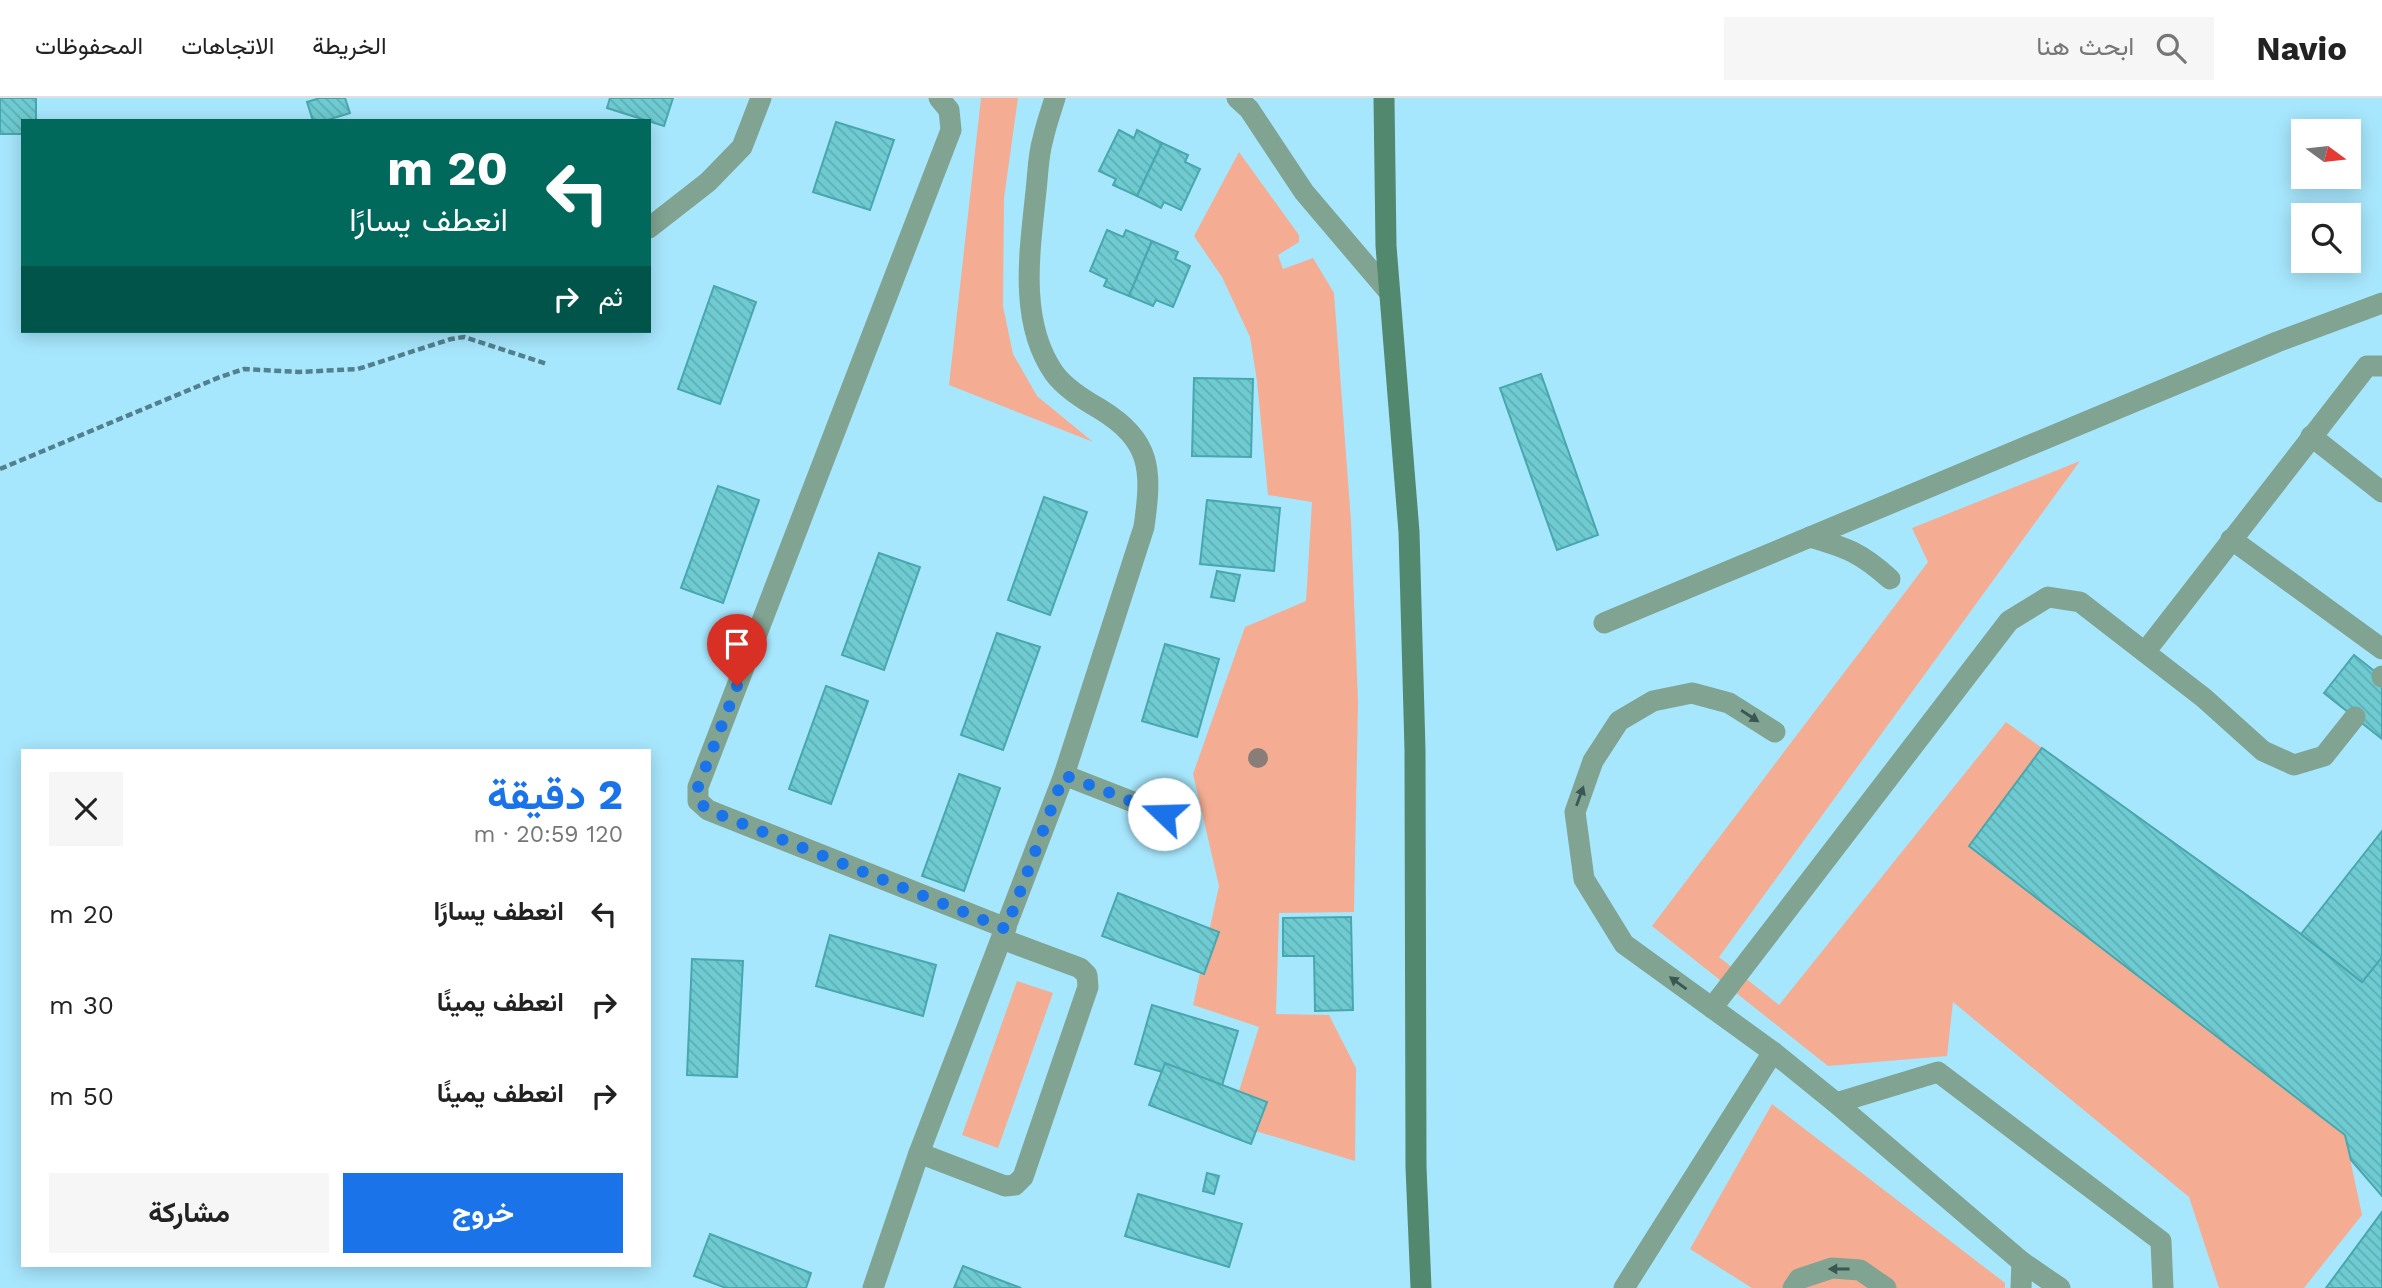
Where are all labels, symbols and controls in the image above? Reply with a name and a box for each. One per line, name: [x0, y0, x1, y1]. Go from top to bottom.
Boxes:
search box: [1724, 17, 2214, 80]
icon: search: [2152, 29, 2190, 67]
text: Navio: [2256, 29, 2347, 68]
text: ابحث هنا: [2036, 31, 2134, 61]
text: المحفوظات: [35, 32, 143, 60]
text: الاتجاهات: [181, 32, 274, 60]
text: الخريطة: [312, 32, 387, 60]
north arrow: [2291, 119, 2361, 189]
map controls: [2291, 119, 2361, 273]
text: 20 m: [387, 139, 508, 197]
icon: left: [532, 147, 623, 238]
text: انعطف يسارًا: [349, 201, 508, 239]
button: search: [2291, 203, 2361, 273]
icon: right: [547, 280, 585, 318]
text: ثم: [599, 282, 623, 312]
pin: [707, 614, 767, 686]
icon: arrive: [718, 625, 756, 663]
one-way arrow: [1741, 710, 1760, 723]
text: 2 دقيقة: [487, 770, 623, 819]
button: close: [49, 772, 123, 846]
position arrow: [1127, 777, 1201, 851]
one-way arrow: [1575, 785, 1586, 806]
text: 120 m · 20:59: [474, 821, 623, 848]
icon: left: [585, 895, 623, 933]
text: انعطف يسارًا: [434, 896, 564, 926]
text: 20 m: [49, 899, 114, 929]
one-way arrow: [1669, 976, 1687, 990]
icon: right: [585, 986, 623, 1024]
text: انعطف يمينًا: [437, 987, 564, 1017]
text: 30 m: [49, 990, 114, 1020]
icon: right: [585, 1077, 623, 1115]
text: انعطف يمينًا: [437, 1078, 564, 1108]
text: 50 m: [49, 1081, 114, 1111]
button: مشاركة: [49, 1173, 329, 1253]
button: خروج: [343, 1173, 623, 1253]
one-way arrow: [1828, 1263, 1850, 1275]

